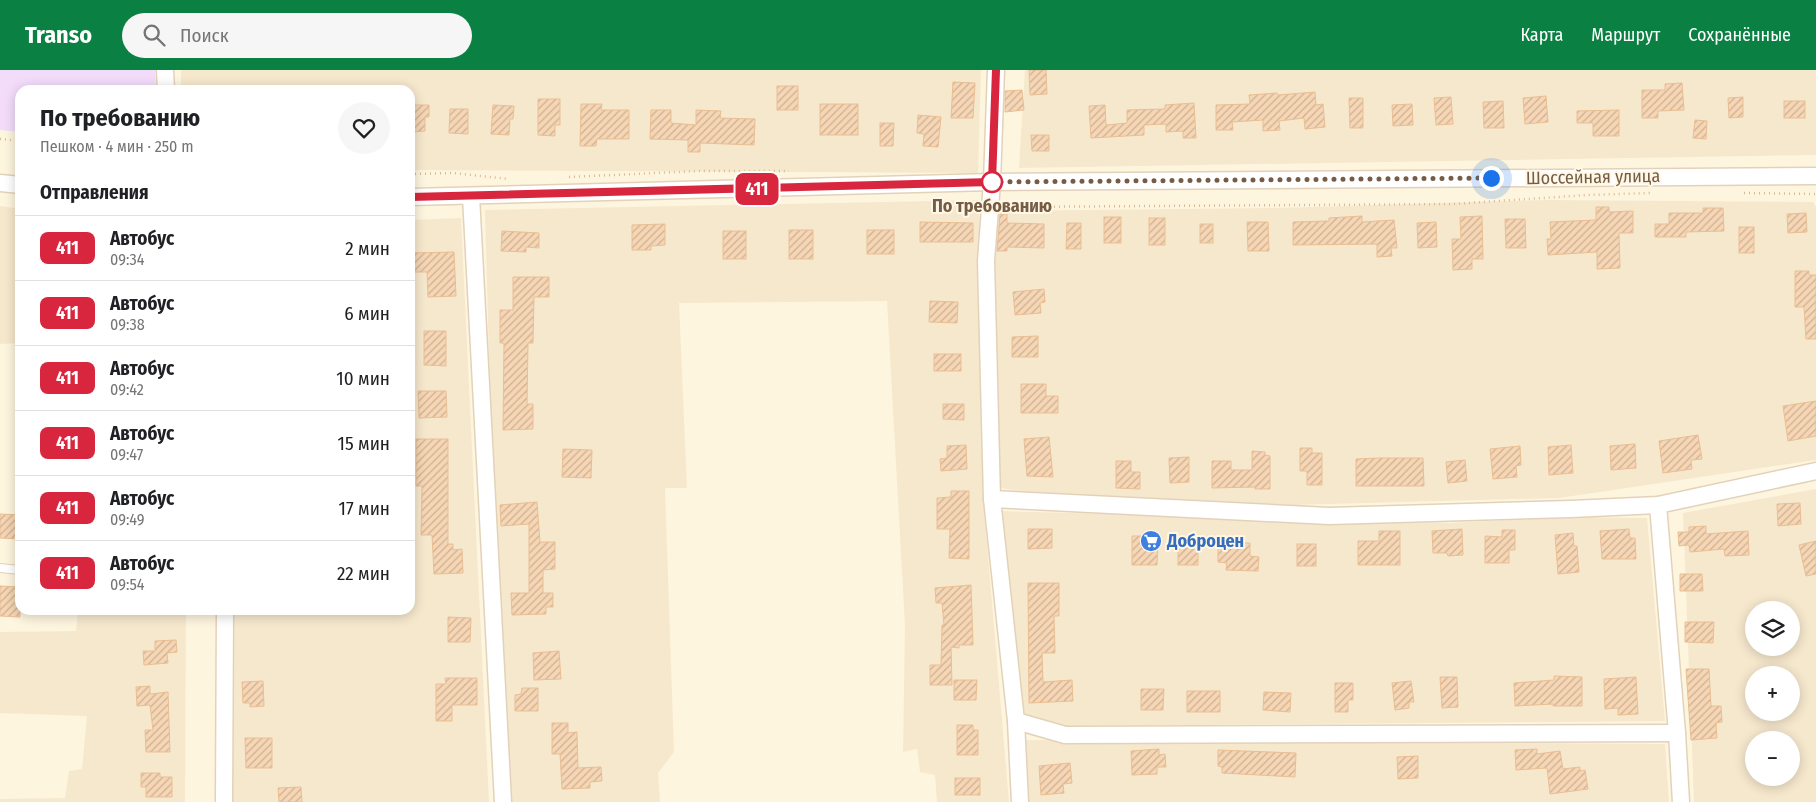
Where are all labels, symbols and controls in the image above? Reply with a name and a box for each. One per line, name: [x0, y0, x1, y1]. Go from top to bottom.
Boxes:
search box: [122, 13, 472, 58]
text: Transo: [25, 21, 92, 49]
icon: search: [140, 21, 168, 49]
text: Поиск: [180, 24, 229, 47]
text: Карта: [1520, 24, 1563, 46]
text: Маршрут: [1591, 24, 1660, 46]
text: Сохранённые: [1688, 24, 1791, 46]
button: heart: [338, 102, 390, 154]
text: По требованию: [40, 104, 200, 132]
text: Пешком · 4 мин · 250 m: [40, 137, 193, 156]
street label: Шоссейная улица: [1526, 165, 1660, 189]
your location: [1479, 166, 1504, 191]
marker: По требованию: [981, 171, 1003, 193]
line badge: 411: [728, 173, 786, 205]
text: 411: [746, 178, 768, 200]
text: Отправления: [40, 181, 149, 204]
place label: По требованию: [932, 195, 1052, 217]
text: Автобус: [110, 227, 174, 250]
text: 411: [56, 237, 79, 259]
text: 2 мин: [345, 237, 390, 260]
text: 09:34: [110, 250, 144, 269]
text: Автобус: [110, 292, 174, 315]
text: 411: [56, 302, 79, 324]
text: 6 мин: [344, 302, 390, 325]
text: 09:38: [110, 315, 145, 334]
text: Автобус: [110, 357, 174, 380]
text: 411: [56, 367, 79, 389]
text: 10 мин: [336, 367, 390, 390]
text: 09:42: [110, 380, 144, 399]
text: Автобус: [110, 422, 174, 445]
text: 411: [56, 432, 79, 454]
text: 15 мин: [338, 432, 390, 455]
text: 09:47: [110, 445, 143, 464]
text: Автобус: [110, 487, 174, 510]
text: 411: [56, 497, 79, 519]
text: 17 мин: [339, 497, 390, 520]
text: 09:49: [110, 510, 145, 529]
supermarket icon: Доброцен: [1139, 529, 1163, 553]
place label: Доброцен: [1166, 530, 1244, 552]
text: Автобус: [110, 552, 174, 575]
text: 411: [56, 562, 79, 584]
text: 22 мин: [337, 562, 390, 585]
text: 09:54: [110, 575, 145, 594]
map controls: [1745, 601, 1800, 786]
button: layers: [1745, 601, 1800, 656]
button: +: [1745, 666, 1800, 721]
button: −: [1745, 731, 1800, 786]

